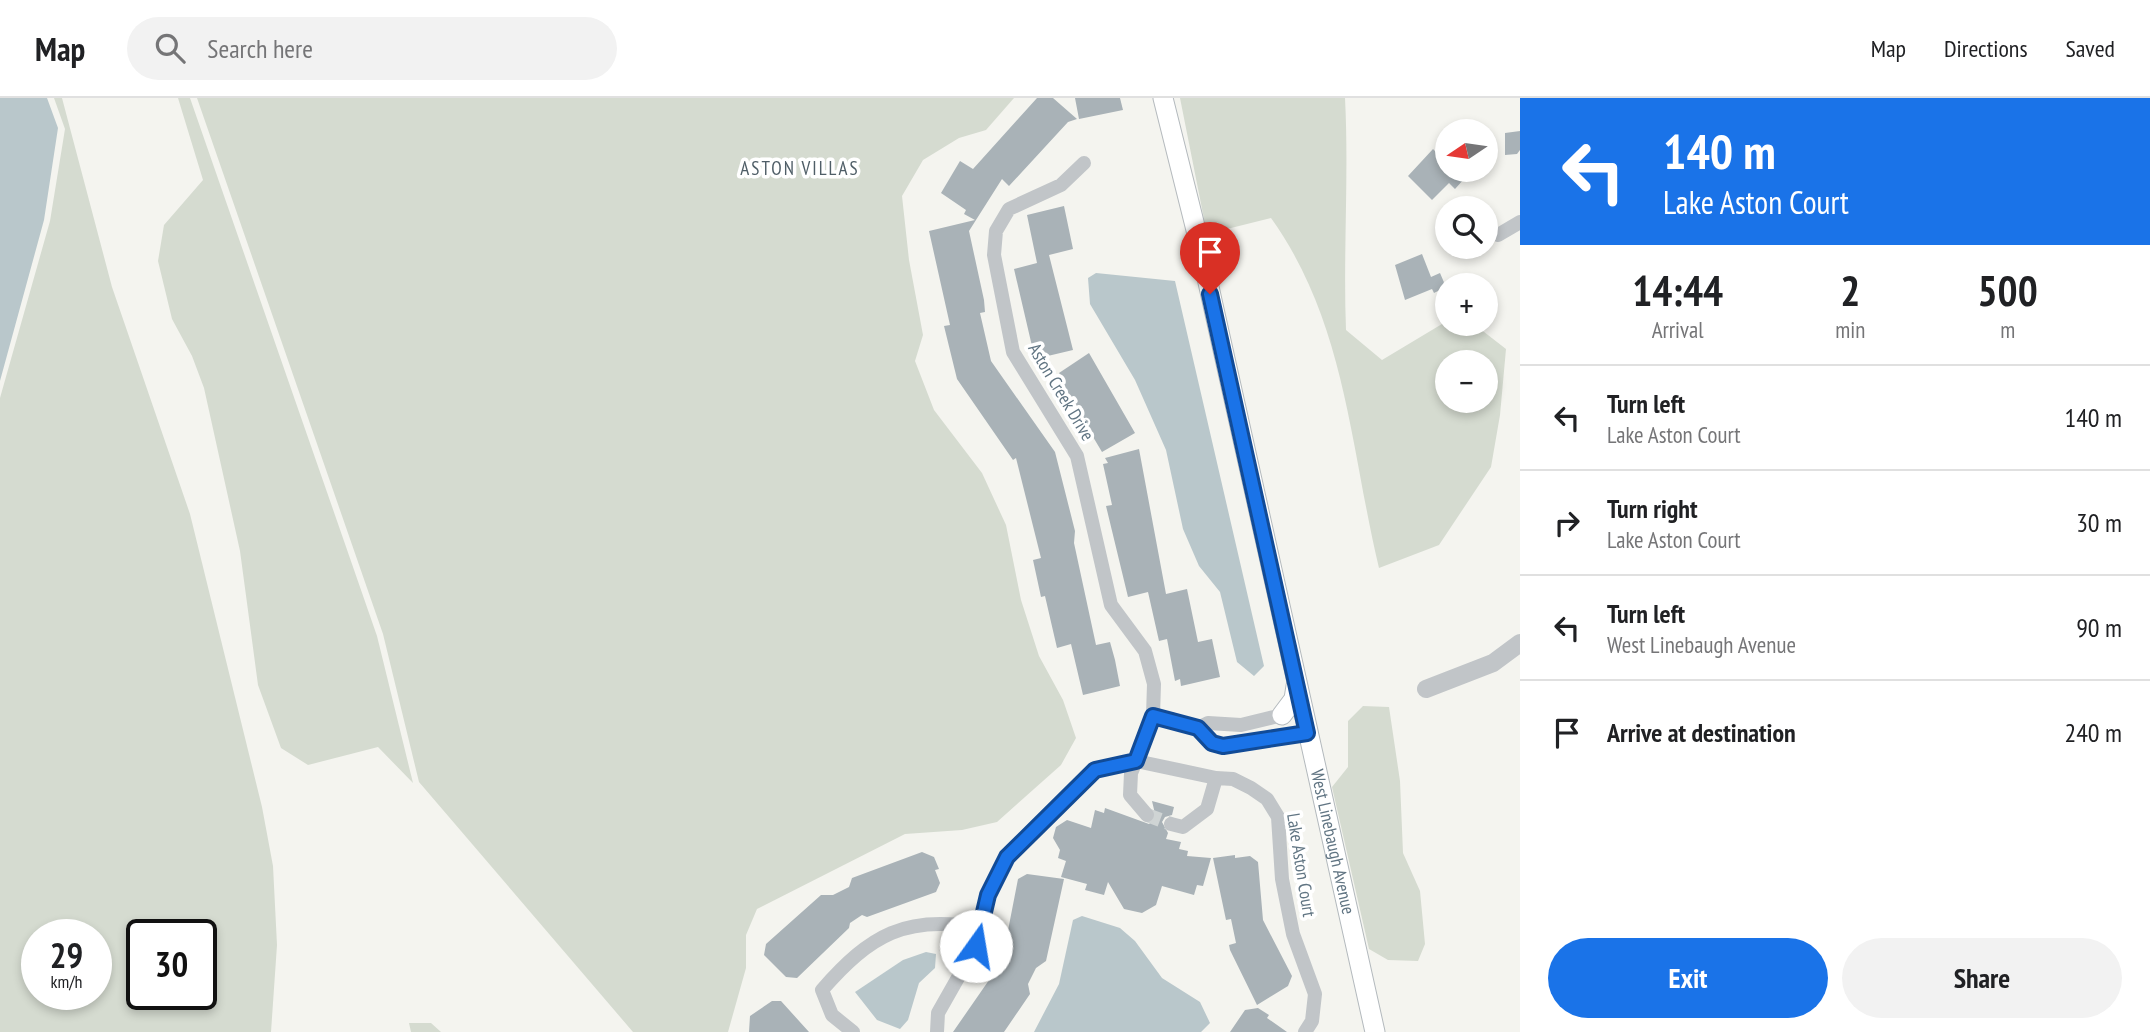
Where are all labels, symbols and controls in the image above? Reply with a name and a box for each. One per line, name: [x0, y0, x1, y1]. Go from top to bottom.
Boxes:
search box: [127, 17, 617, 80]
text: Map: [35, 27, 85, 70]
icon: search: [151, 29, 189, 67]
text: Search here: [207, 32, 313, 65]
text: Map: [1871, 33, 1906, 64]
text: Directions: [1944, 33, 2028, 64]
text: Saved: [2066, 33, 2115, 64]
north arrow: [1435, 119, 1498, 182]
map controls: [1435, 119, 1498, 413]
text: 140 m: [1663, 119, 1776, 183]
icon: left: [1548, 126, 1639, 217]
district label: ASTON VILLAS: [740, 156, 860, 180]
text: Lake Aston Court: [1663, 181, 1849, 223]
button: search: [1435, 196, 1498, 259]
pin: [1180, 222, 1240, 294]
icon: arrive: [1191, 233, 1229, 271]
text: 14:44: [1632, 263, 1723, 318]
text: 2: [1840, 263, 1860, 318]
text: 500: [1978, 263, 2038, 318]
button: +: [1435, 273, 1498, 336]
text: Arrival: [1652, 315, 1704, 344]
text: min: [1835, 315, 1865, 344]
text: m: [2000, 315, 2015, 344]
street label: Aston Creek Drive: [1023, 339, 1100, 445]
button: −: [1435, 350, 1498, 413]
text: Turn left: [1607, 387, 1685, 420]
icon: left: [1548, 399, 1586, 437]
text: 140 m: [2064, 401, 2122, 434]
text: Lake Aston Court: [1607, 420, 1741, 449]
text: Turn right: [1607, 492, 1698, 525]
icon: right: [1548, 504, 1586, 542]
text: 30 m: [2076, 506, 2122, 539]
text: Lake Aston Court: [1607, 525, 1741, 554]
text: Turn left: [1607, 597, 1685, 630]
icon: left: [1548, 609, 1586, 647]
text: 90 m: [2076, 611, 2122, 644]
text: West Linebaugh Avenue: [1607, 630, 1796, 659]
icon: arrive: [1548, 714, 1586, 752]
text: Arrive at destination: [1607, 716, 1796, 749]
text: 240 m: [2064, 716, 2122, 749]
street label: West Linebaugh Avenue: [1306, 767, 1360, 916]
street label: Lake Aston Court: [1282, 812, 1321, 918]
position arrow: [939, 909, 1013, 983]
speed limit sign: 30: [126, 919, 217, 1010]
text: 29: [50, 932, 83, 978]
button: Exit: [1548, 938, 1828, 1018]
button: Share: [1842, 938, 2122, 1018]
text: km/h: [51, 970, 82, 993]

